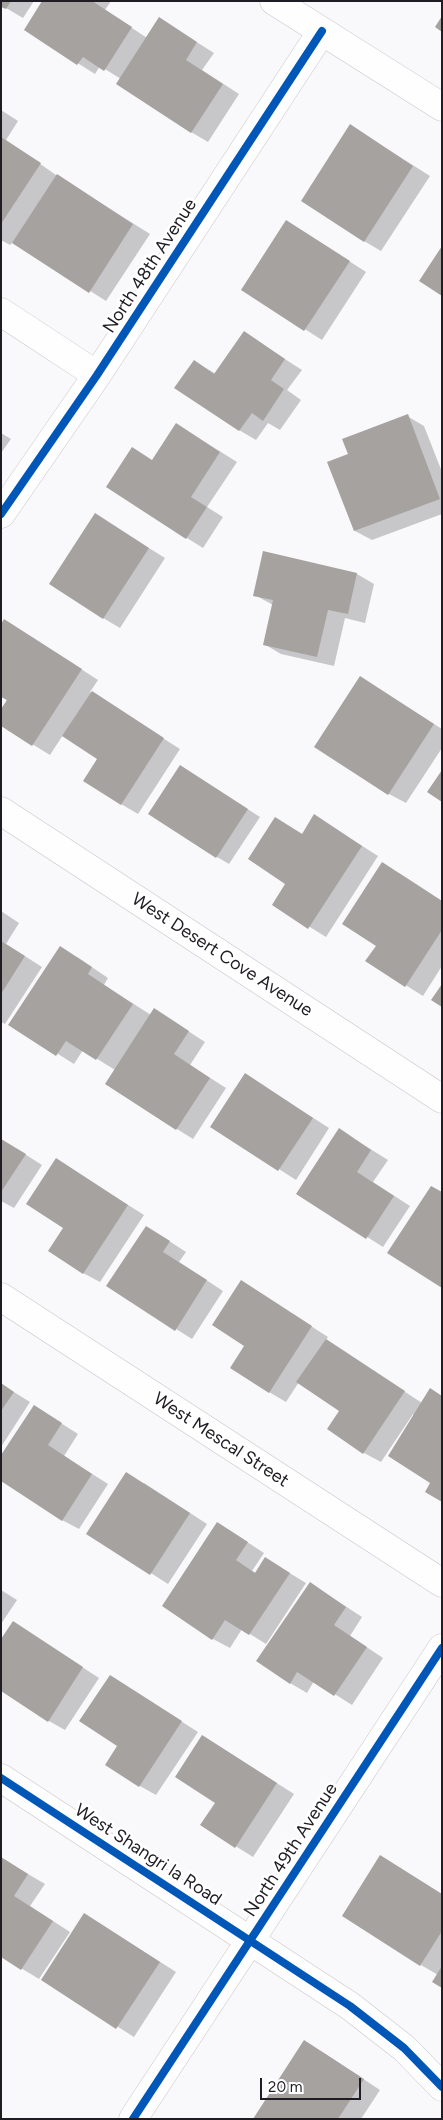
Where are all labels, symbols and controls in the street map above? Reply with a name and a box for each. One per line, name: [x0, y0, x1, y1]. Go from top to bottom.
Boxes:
street label: North 48th Avenue: [98, 195, 202, 337]
street label: West Desert Cove Avenue: [128, 888, 316, 1022]
street label: West Mescal Street: [149, 1388, 293, 1492]
street label: North 49th Avenue: [240, 1779, 342, 1921]
street label: West Shangri la Road: [71, 1799, 225, 1911]
scale bar: [263, 2068, 364, 2100]
text: 20 m: [268, 2078, 302, 2096]

